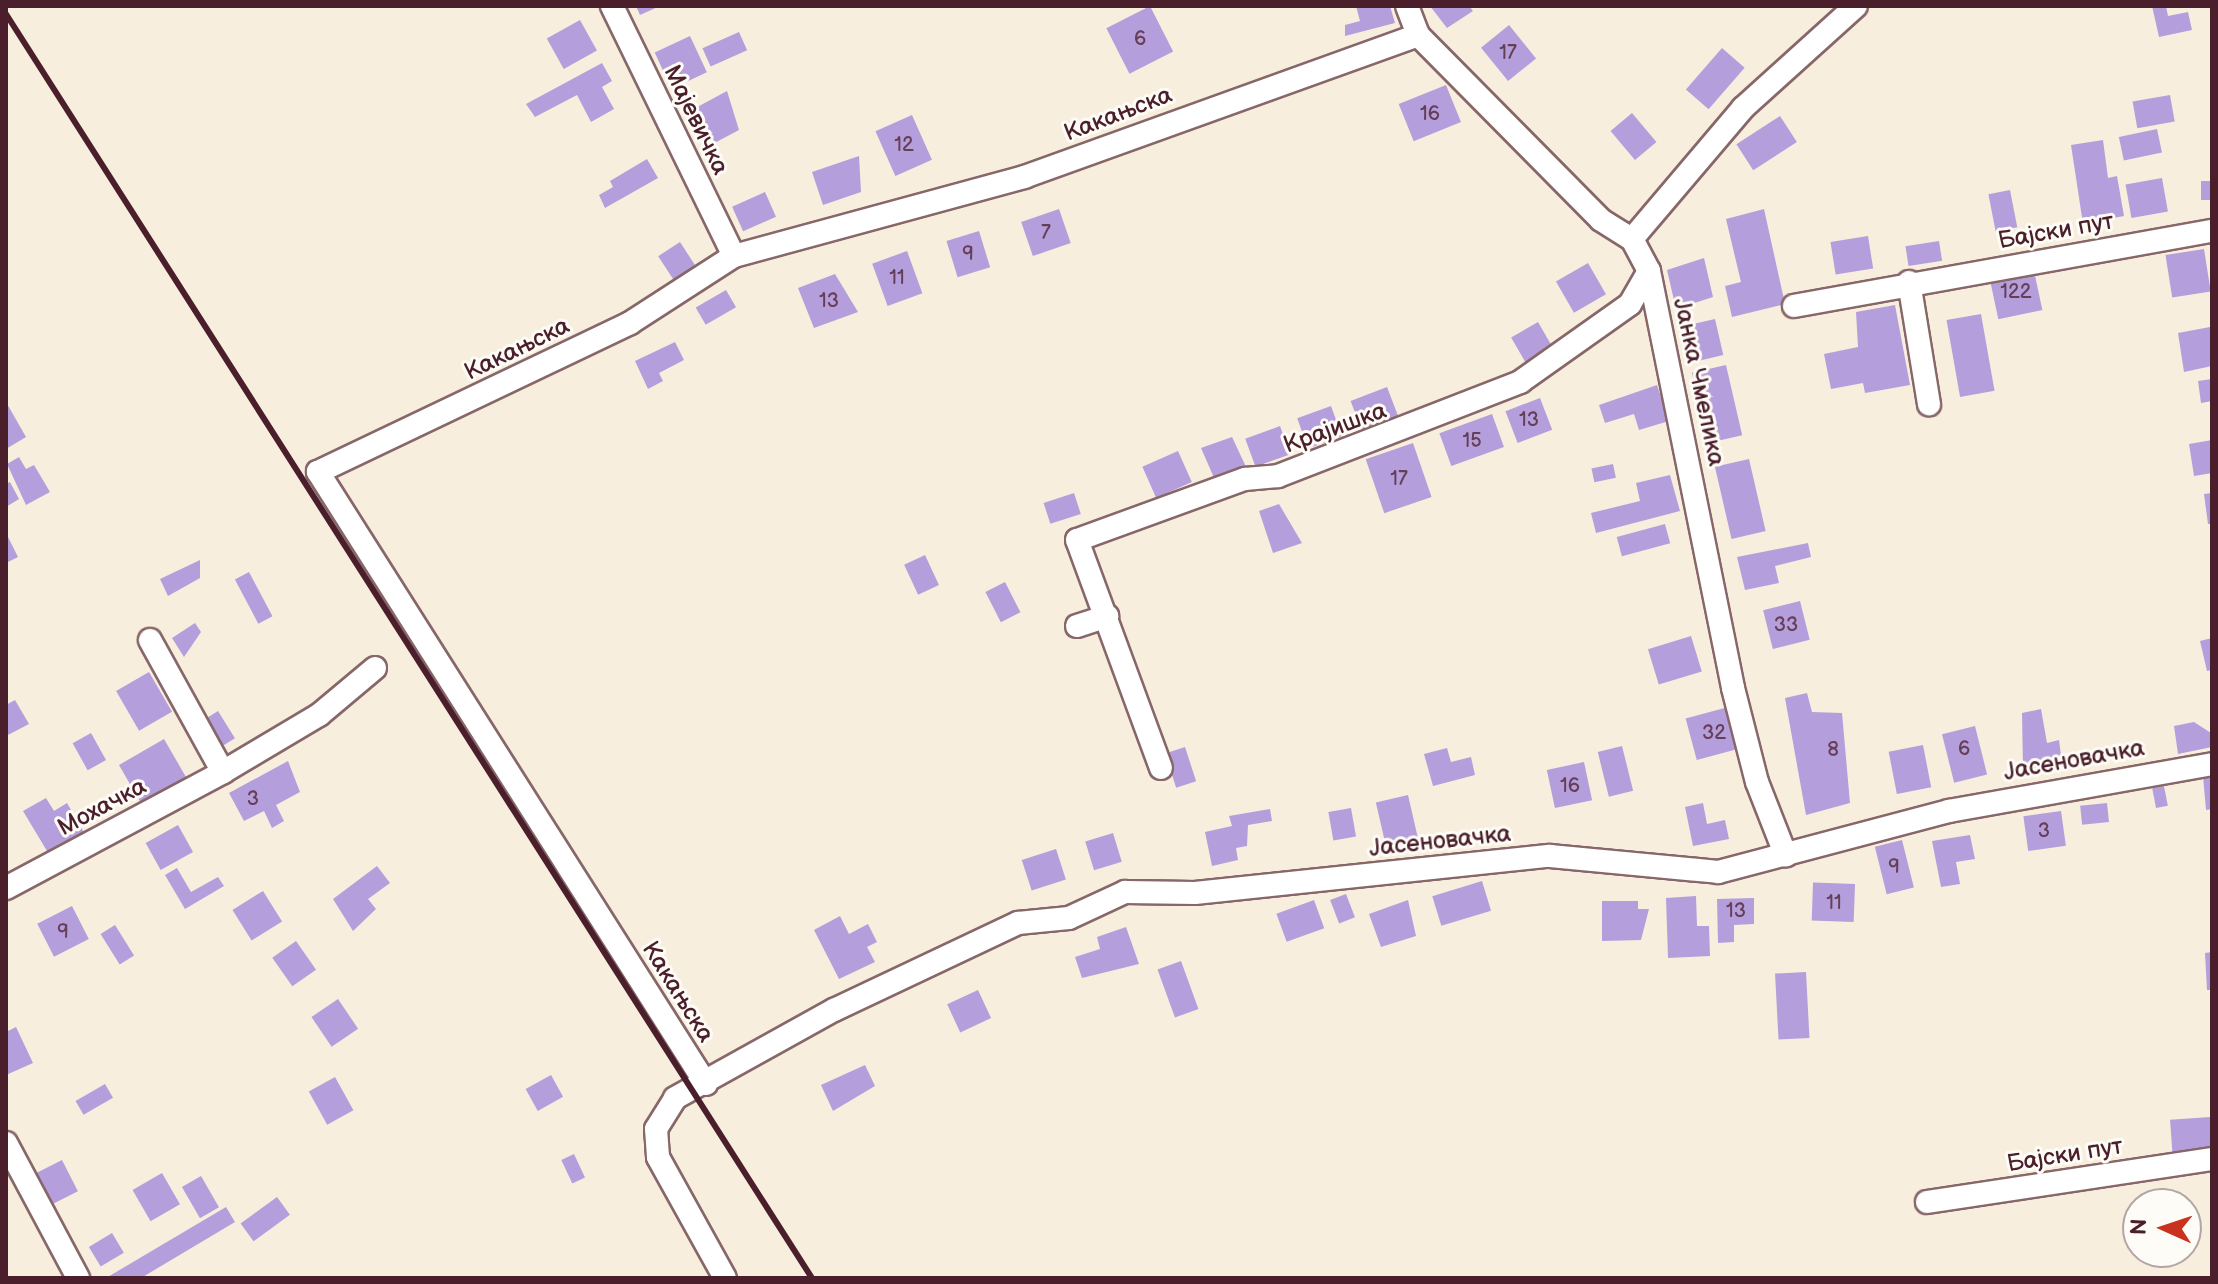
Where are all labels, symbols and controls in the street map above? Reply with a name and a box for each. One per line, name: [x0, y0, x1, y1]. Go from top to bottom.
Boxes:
house number: 6: [1134, 27, 1146, 51]
house number: 17: [1499, 41, 1517, 65]
street label: Мајевичка: [657, 61, 735, 179]
street label: Какањска: [1060, 80, 1176, 148]
house number: 16: [1420, 102, 1440, 126]
house number: 12: [894, 133, 914, 157]
street label: Бајски пут: [1996, 207, 2116, 255]
house number: 7: [1041, 221, 1051, 245]
house number: 9: [962, 242, 974, 266]
house number: 11: [889, 266, 905, 290]
house number: 122: [2000, 280, 2032, 304]
house number: 13: [819, 289, 839, 313]
street label: Јанка Чмелика: [1667, 295, 1731, 469]
street label: Какањска: [460, 311, 574, 387]
street label: Крајишка: [1280, 396, 1390, 460]
house number: 13: [1519, 408, 1539, 432]
house number: 15: [1462, 429, 1482, 453]
house number: 17: [1390, 467, 1408, 491]
house number: 33: [1774, 613, 1798, 637]
house number: 32: [1702, 721, 1726, 745]
street label: Јасеновачка: [2001, 733, 2147, 787]
house number: 6: [1958, 737, 1970, 761]
house number: 8: [1827, 738, 1839, 762]
street label: Мохачка: [53, 772, 151, 842]
house number: 16: [1560, 774, 1580, 798]
house number: 3: [247, 787, 259, 811]
street label: Јасеновачка: [1368, 819, 1512, 863]
house number: 3: [2038, 819, 2050, 843]
house number: 9: [1888, 855, 1900, 879]
house number: 11: [1826, 891, 1842, 915]
house number: 13: [1726, 899, 1746, 923]
house number: 9: [57, 920, 69, 944]
street label: Какањска: [636, 936, 720, 1048]
street label: Бајски пут: [2005, 1132, 2125, 1178]
north arrow: [2122, 1188, 2202, 1268]
text: N: [2126, 1218, 2153, 1236]

